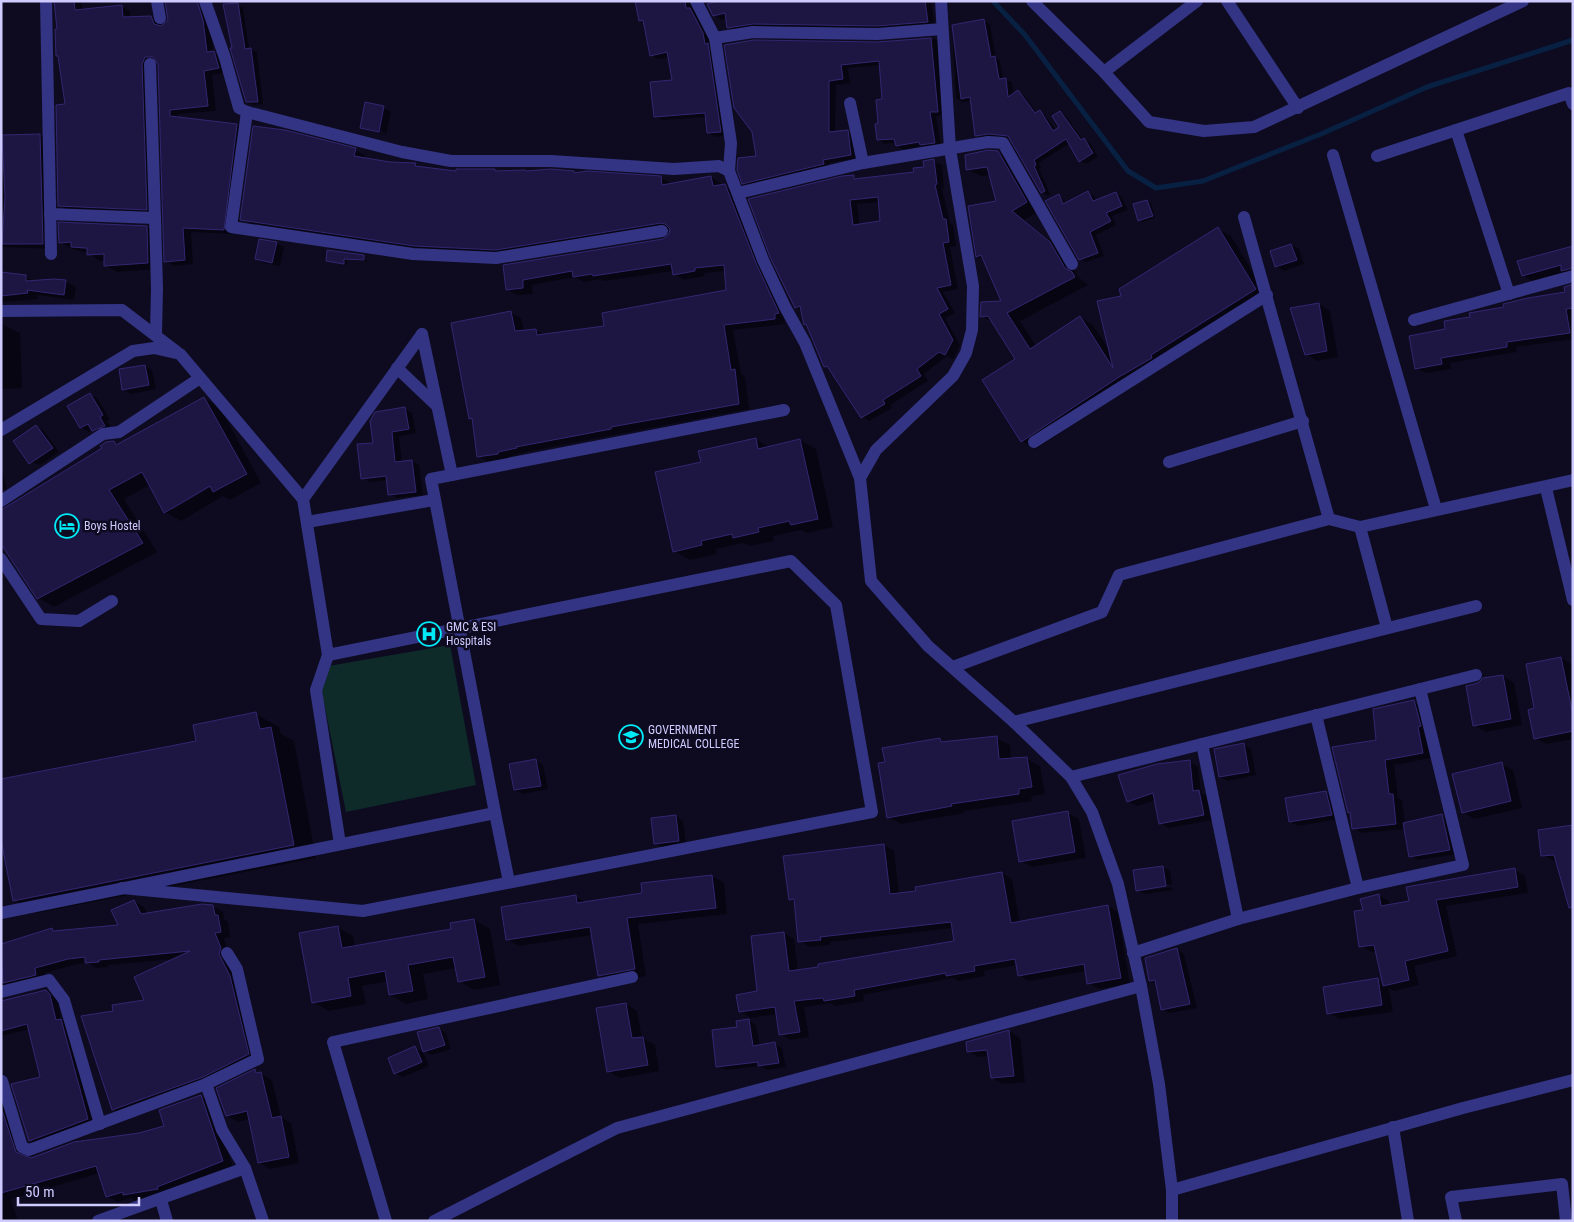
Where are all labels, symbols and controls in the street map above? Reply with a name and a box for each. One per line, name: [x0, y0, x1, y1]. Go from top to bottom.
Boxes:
hotel icon: Boys Hostel: [54, 513, 80, 539]
place label: Boys Hostel: [84, 519, 141, 533]
place label: GMC & ESI Hospitals: [446, 620, 496, 648]
hospital icon: GMC & ESI Hospitals: [416, 621, 442, 647]
place label: GOVERNMENT MEDICAL COLLEGE: [648, 723, 740, 751]
school or university icon: GOVERNMENT MEDICAL COLLEGE: [618, 724, 644, 750]
scale bar: [18, 1174, 139, 1206]
text: 50 m: [25, 1183, 55, 1201]

